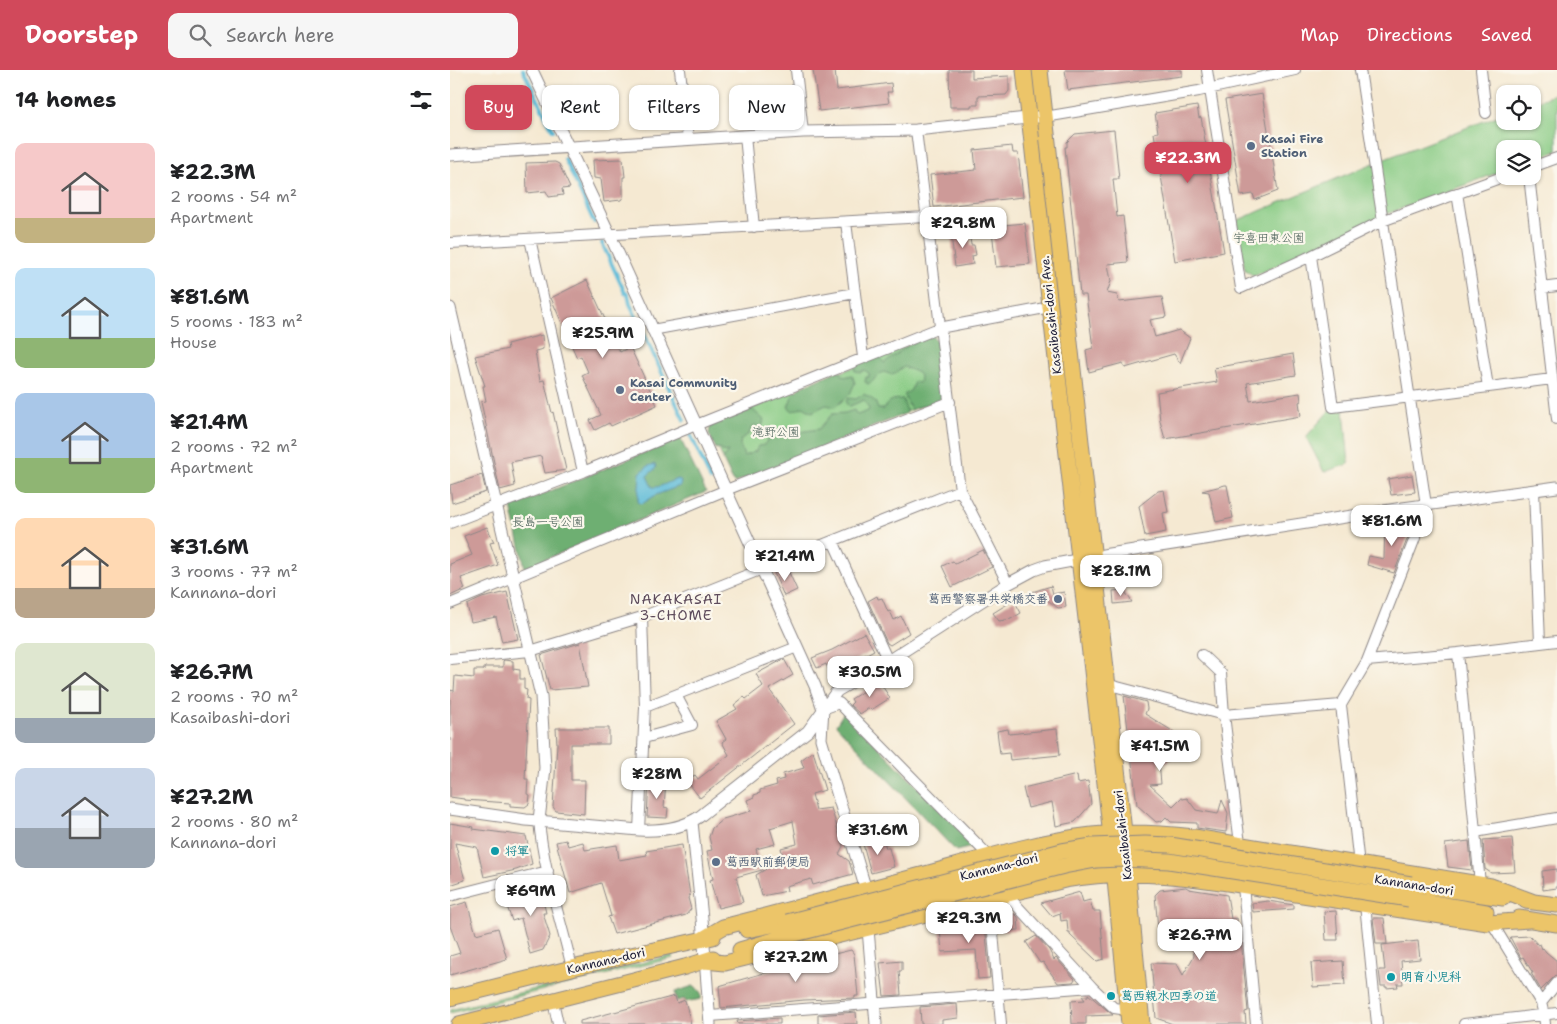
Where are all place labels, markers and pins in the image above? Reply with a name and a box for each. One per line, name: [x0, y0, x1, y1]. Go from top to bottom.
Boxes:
place label: Kasai Fire Station: [1261, 131, 1323, 161]
marker: Kasai Fire Station: [1245, 140, 1257, 152]
pin: ¥22.3M: [1147, 142, 1229, 184]
pin: ¥29.8M: [922, 206, 1004, 249]
pin: ¥25.9M: [562, 316, 644, 359]
place label: Kasai Community Center: [630, 375, 737, 405]
marker: Kasai Community Center: [614, 384, 626, 396]
pin: ¥81.6M: [1351, 504, 1433, 547]
pin: ¥21.4M: [744, 540, 826, 582]
pin: ¥28.1M: [1080, 554, 1162, 597]
place label: 葛西警察署共栄橋交番: [928, 591, 1048, 607]
marker: 葛西警察署共栄橋交番: [1052, 593, 1064, 605]
pin: ¥30.5M: [829, 656, 911, 698]
pin: ¥41.5M: [1119, 730, 1201, 772]
pin: ¥28M: [627, 758, 687, 800]
pin: ¥31.6M: [837, 814, 919, 856]
place label: 将軍: [505, 843, 529, 859]
marker: 将軍: [489, 845, 501, 857]
place label: 葛西駅前郵便局: [726, 854, 810, 870]
marker: 葛西駅前郵便局: [710, 856, 722, 868]
pin: ¥69M: [501, 874, 561, 917]
pin: ¥29.3M: [928, 902, 1010, 944]
pin: ¥26.7M: [1159, 918, 1241, 961]
pin: ¥27.2M: [755, 940, 837, 983]
place label: 明育小児科: [1401, 969, 1461, 985]
marker: 明育小児科: [1385, 971, 1397, 983]
place label: 葛西親水四季の道: [1121, 988, 1217, 1004]
marker: 葛西親水四季の道: [1105, 990, 1117, 1002]

